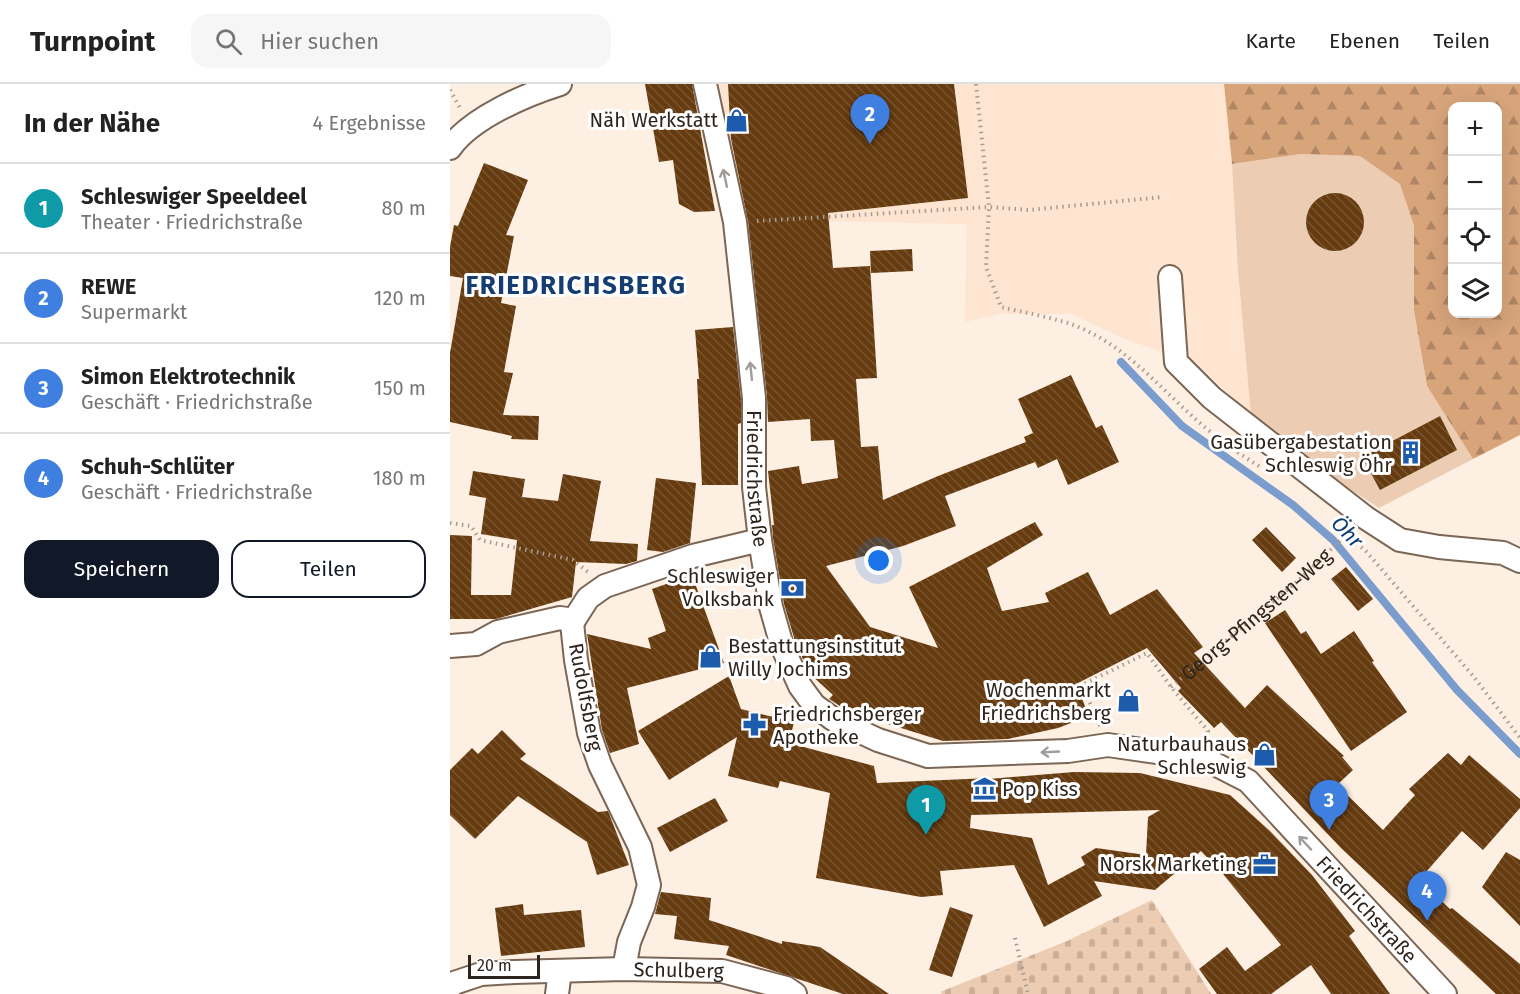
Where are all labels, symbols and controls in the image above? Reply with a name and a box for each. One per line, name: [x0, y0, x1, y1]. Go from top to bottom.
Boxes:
search box: [191, 14, 611, 68]
text: Turnpoint: [30, 25, 155, 58]
icon: search: [212, 25, 245, 58]
text: Hier suchen: [260, 28, 379, 55]
text: Karte: [1245, 28, 1296, 54]
text: Ebenen: [1329, 28, 1400, 54]
text: Teilen: [1433, 28, 1490, 54]
pin: 2: [850, 94, 890, 144]
map controls: [1448, 102, 1502, 318]
button: +: [1448, 102, 1502, 156]
shop icon: Näh Werkstatt: [723, 107, 749, 133]
text: In der Nähe: [24, 108, 160, 139]
place label: Näh Werkstatt: [590, 108, 719, 132]
text: 4 Ergebnisse: [313, 111, 426, 135]
button: −: [1448, 156, 1502, 210]
one-way arrow: [719, 168, 731, 187]
text: Schleswiger Speeldeel: [81, 183, 307, 210]
text: 1: [39, 196, 48, 220]
text: 80 m: [381, 196, 426, 220]
text: Theater · Friedrichstraße: [81, 210, 303, 234]
button: locate: [1448, 210, 1502, 264]
button: layers: [1448, 264, 1502, 318]
district label: FRIEDRICHSBERG: [466, 270, 686, 301]
text: REWE: [81, 273, 136, 300]
text: 2: [38, 286, 49, 310]
text: 120 m: [374, 286, 426, 310]
text: Supermarkt: [81, 300, 187, 324]
one-way arrow: [745, 361, 756, 381]
text: Simon Elektrotechnik: [81, 363, 295, 390]
text: 3: [38, 376, 49, 400]
text: 150 m: [374, 376, 426, 400]
text: Geschäft · Friedrichstraße: [81, 390, 313, 414]
street label: Friedrichstraße: [742, 410, 773, 549]
place label: Gasübergabestation Schleswig Öhr: [1210, 430, 1392, 477]
building icon: Gasübergabestation Schleswig Öhr: [1397, 440, 1423, 466]
text: Schuh-Schlüter: [81, 453, 234, 480]
text: 4: [38, 466, 49, 490]
text: 180 m: [373, 466, 426, 490]
text: Geschäft · Friedrichstraße: [81, 480, 313, 504]
water label: Öhr: [1326, 511, 1369, 554]
button: Speichern: [24, 540, 219, 598]
button: Teilen: [231, 540, 426, 598]
street label: Georg-Pfingsten-Weg: [1176, 543, 1337, 685]
your location: [864, 546, 893, 575]
place label: Schleswiger Volksbank: [667, 564, 775, 611]
bank icon: Schleswiger Volksbank: [779, 575, 805, 601]
place label: Bestattungsinstitut Willy Jochims: [728, 634, 902, 681]
street label: Rudolfsberg: [564, 641, 608, 754]
shop icon: Bestattungsinstitut Willy Jochims: [697, 644, 723, 670]
place label: Wochenmarkt Friedrichsberg: [981, 678, 1112, 725]
shop icon: Wochenmarkt Friedrichsberg: [1116, 688, 1142, 714]
place label: Friedrichsberger Apotheke: [773, 702, 921, 749]
pharmacy icon: Friedrichsberger Apotheke: [742, 712, 768, 738]
place label: Naturbauhaus Schleswig: [1117, 732, 1247, 779]
shop icon: Naturbauhaus Schleswig: [1251, 742, 1277, 768]
one-way arrow: [1041, 746, 1061, 757]
museum icon: Pop Kiss: [971, 776, 997, 802]
place label: Pop Kiss: [1002, 777, 1078, 801]
pin: 3: [1310, 780, 1348, 830]
pin: 1: [906, 786, 946, 835]
one-way arrow: [1298, 836, 1312, 851]
office icon: Norsk Marketing: [1252, 851, 1278, 877]
street label: Friedrichstraße: [1311, 851, 1422, 968]
place label: Norsk Marketing: [1099, 852, 1248, 876]
pin: 4: [1408, 872, 1446, 921]
scale bar: [468, 952, 540, 980]
text: 20 m: [477, 956, 512, 975]
street label: Schulberg: [633, 957, 725, 983]

